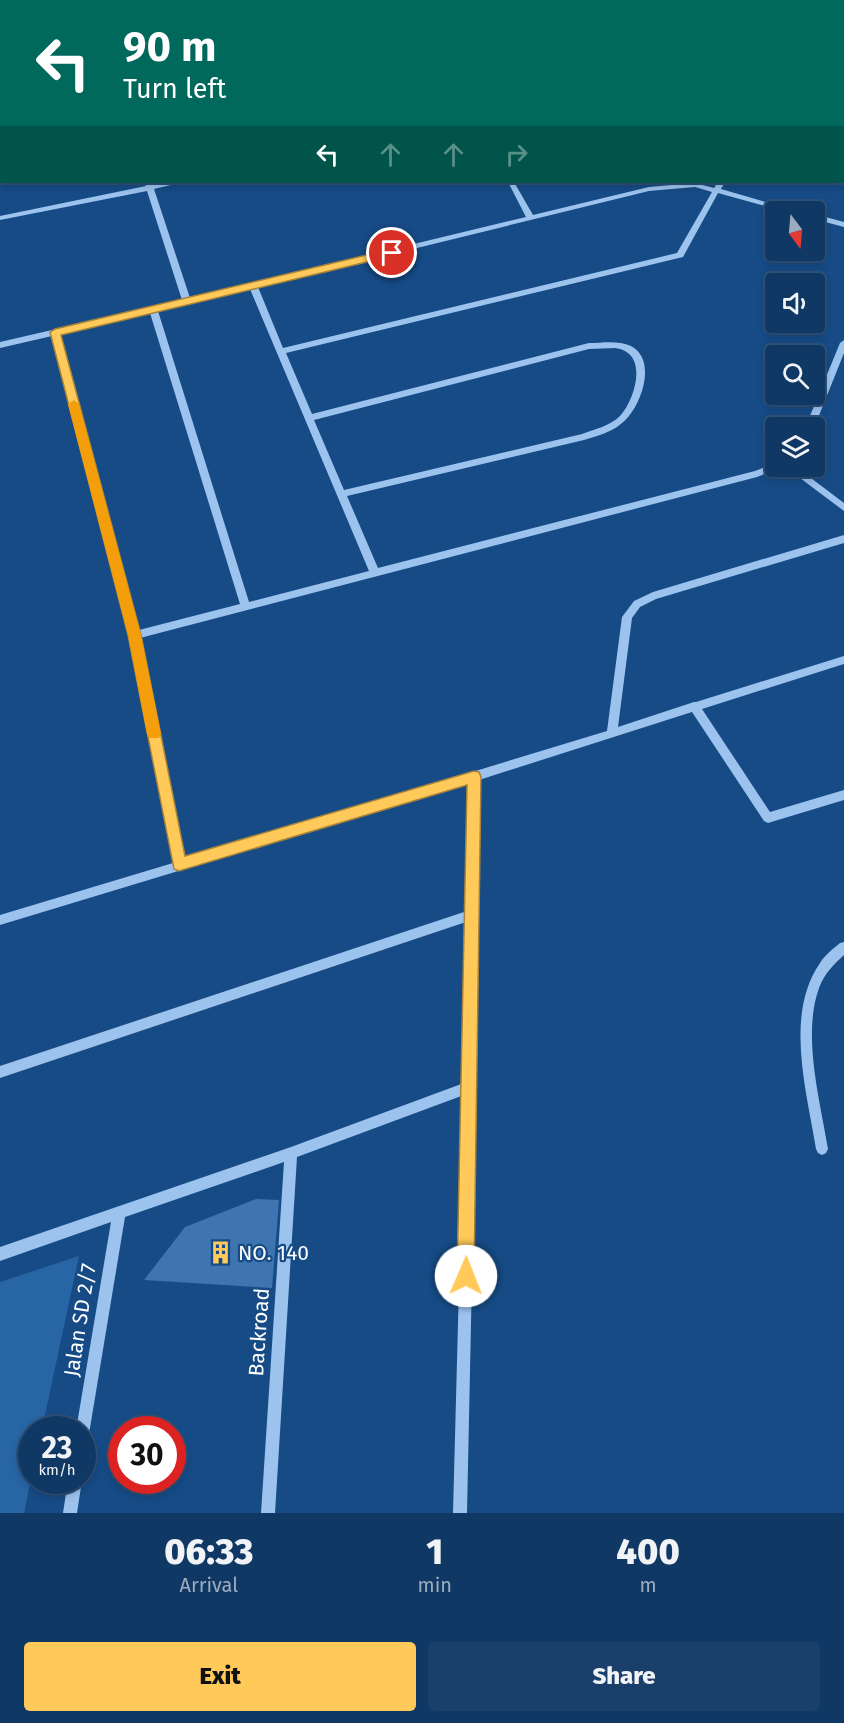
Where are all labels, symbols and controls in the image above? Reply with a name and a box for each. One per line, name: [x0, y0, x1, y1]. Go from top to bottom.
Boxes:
text: 90 m: [123, 22, 217, 72]
icon: left: [24, 24, 102, 102]
text: Turn left: [123, 73, 226, 105]
icon: left: [311, 138, 344, 171]
icon: ahead: [374, 138, 407, 171]
icon: ahead: [437, 138, 470, 171]
icon: right: [500, 138, 533, 171]
north arrow: [765, 201, 825, 261]
map controls: [765, 201, 825, 477]
pin: [366, 227, 417, 278]
icon: arrive: [375, 236, 408, 269]
button: sound: [765, 273, 825, 333]
button: search: [765, 345, 825, 405]
button: layers: [765, 417, 825, 477]
building icon: NO. 140: [207, 1240, 233, 1266]
place label: NO. 140: [238, 1240, 309, 1266]
position arrow: [434, 1244, 498, 1308]
street label: Jalan SD 2/7: [58, 1262, 102, 1378]
street label: Backroad: [243, 1287, 275, 1377]
speed limit sign: 30: [108, 1416, 186, 1494]
text: 23: [42, 1430, 72, 1466]
text: km/h: [38, 1461, 76, 1479]
text: 06:33: [164, 1530, 253, 1574]
text: 1: [426, 1530, 443, 1574]
text: 400: [616, 1530, 680, 1574]
text: Arrival: [179, 1573, 238, 1597]
text: min: [418, 1573, 452, 1597]
text: m: [639, 1573, 657, 1597]
button: Exit: [24, 1642, 416, 1711]
button: Share: [428, 1642, 820, 1711]

